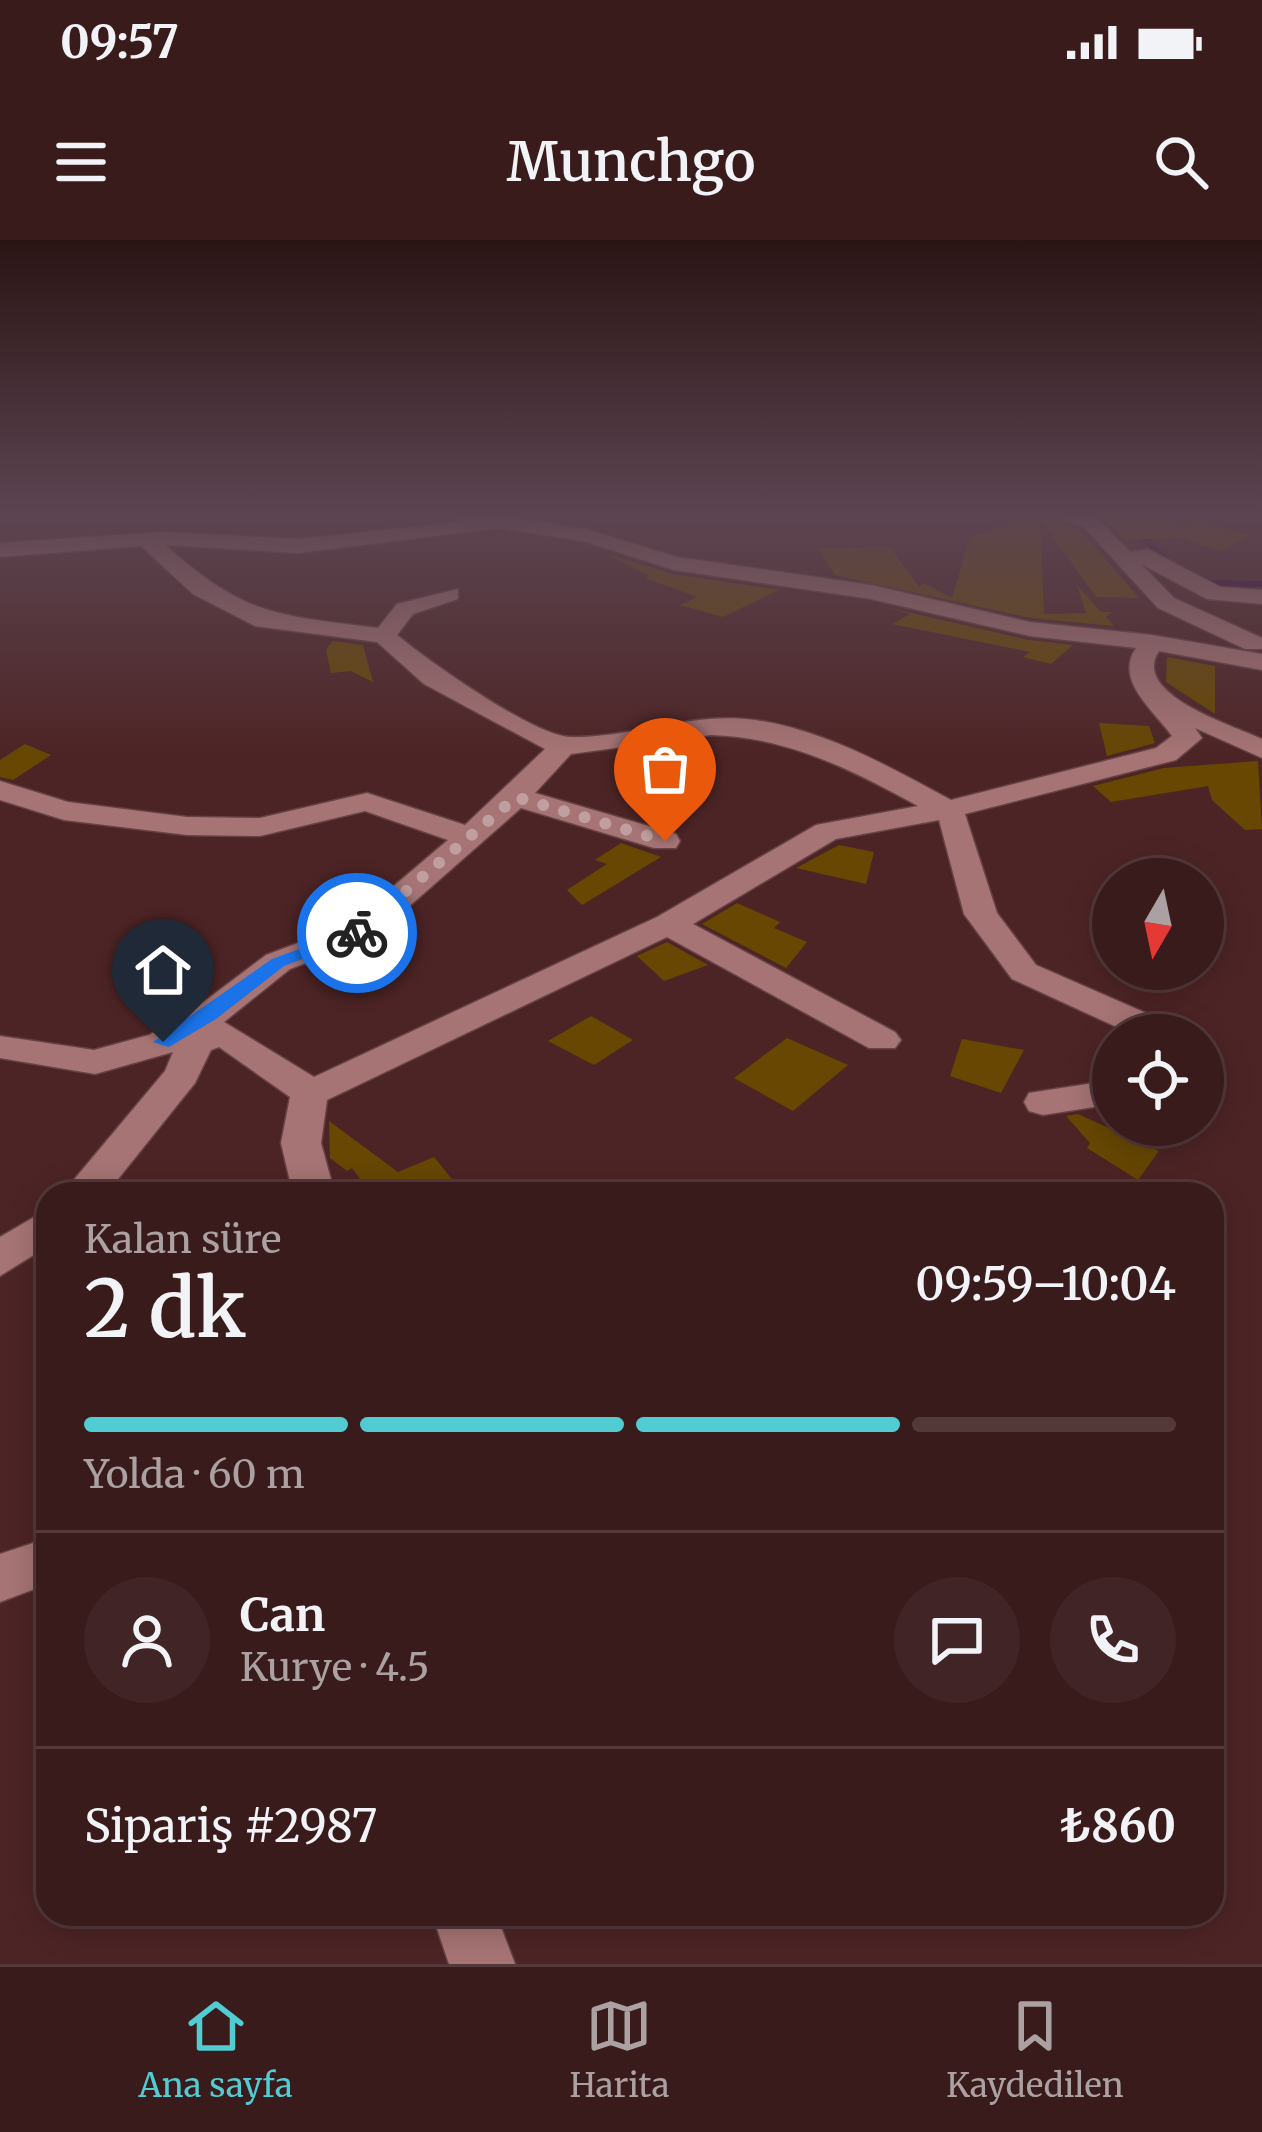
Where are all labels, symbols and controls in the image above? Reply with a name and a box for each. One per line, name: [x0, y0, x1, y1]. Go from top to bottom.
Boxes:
text: 09:57: [60, 14, 179, 70]
text: Munchgo: [506, 128, 756, 196]
icon: menu: [48, 129, 114, 195]
icon: search: [1148, 129, 1214, 195]
pin: [614, 718, 716, 841]
icon: bag: [632, 736, 698, 802]
north arrow: [1092, 858, 1224, 990]
map controls: [1092, 858, 1224, 1146]
courier: [297, 873, 417, 993]
icon: bike: [324, 900, 390, 966]
pin: [112, 919, 214, 1042]
icon: home: [130, 937, 196, 1003]
button: locate: [1092, 1014, 1224, 1146]
text: Kalan süre: [84, 1215, 281, 1264]
text: 09:59–10:04: [915, 1256, 1176, 1312]
text: 2 dk: [84, 1260, 246, 1358]
text: Yolda · 60 m: [84, 1450, 305, 1499]
button: person: [84, 1577, 210, 1703]
button: chat: [894, 1577, 1020, 1703]
button: phone: [1050, 1577, 1176, 1703]
text: Can: [240, 1587, 325, 1643]
text: Kurye · 4.5: [240, 1643, 430, 1692]
text: Sipariş #2987: [84, 1798, 378, 1854]
text: ₺860: [1060, 1798, 1176, 1854]
tab: Ana sayfa: [138, 1993, 293, 2106]
tab: Harita: [569, 1993, 669, 2106]
tab: Kaydedilen: [946, 1993, 1124, 2106]

